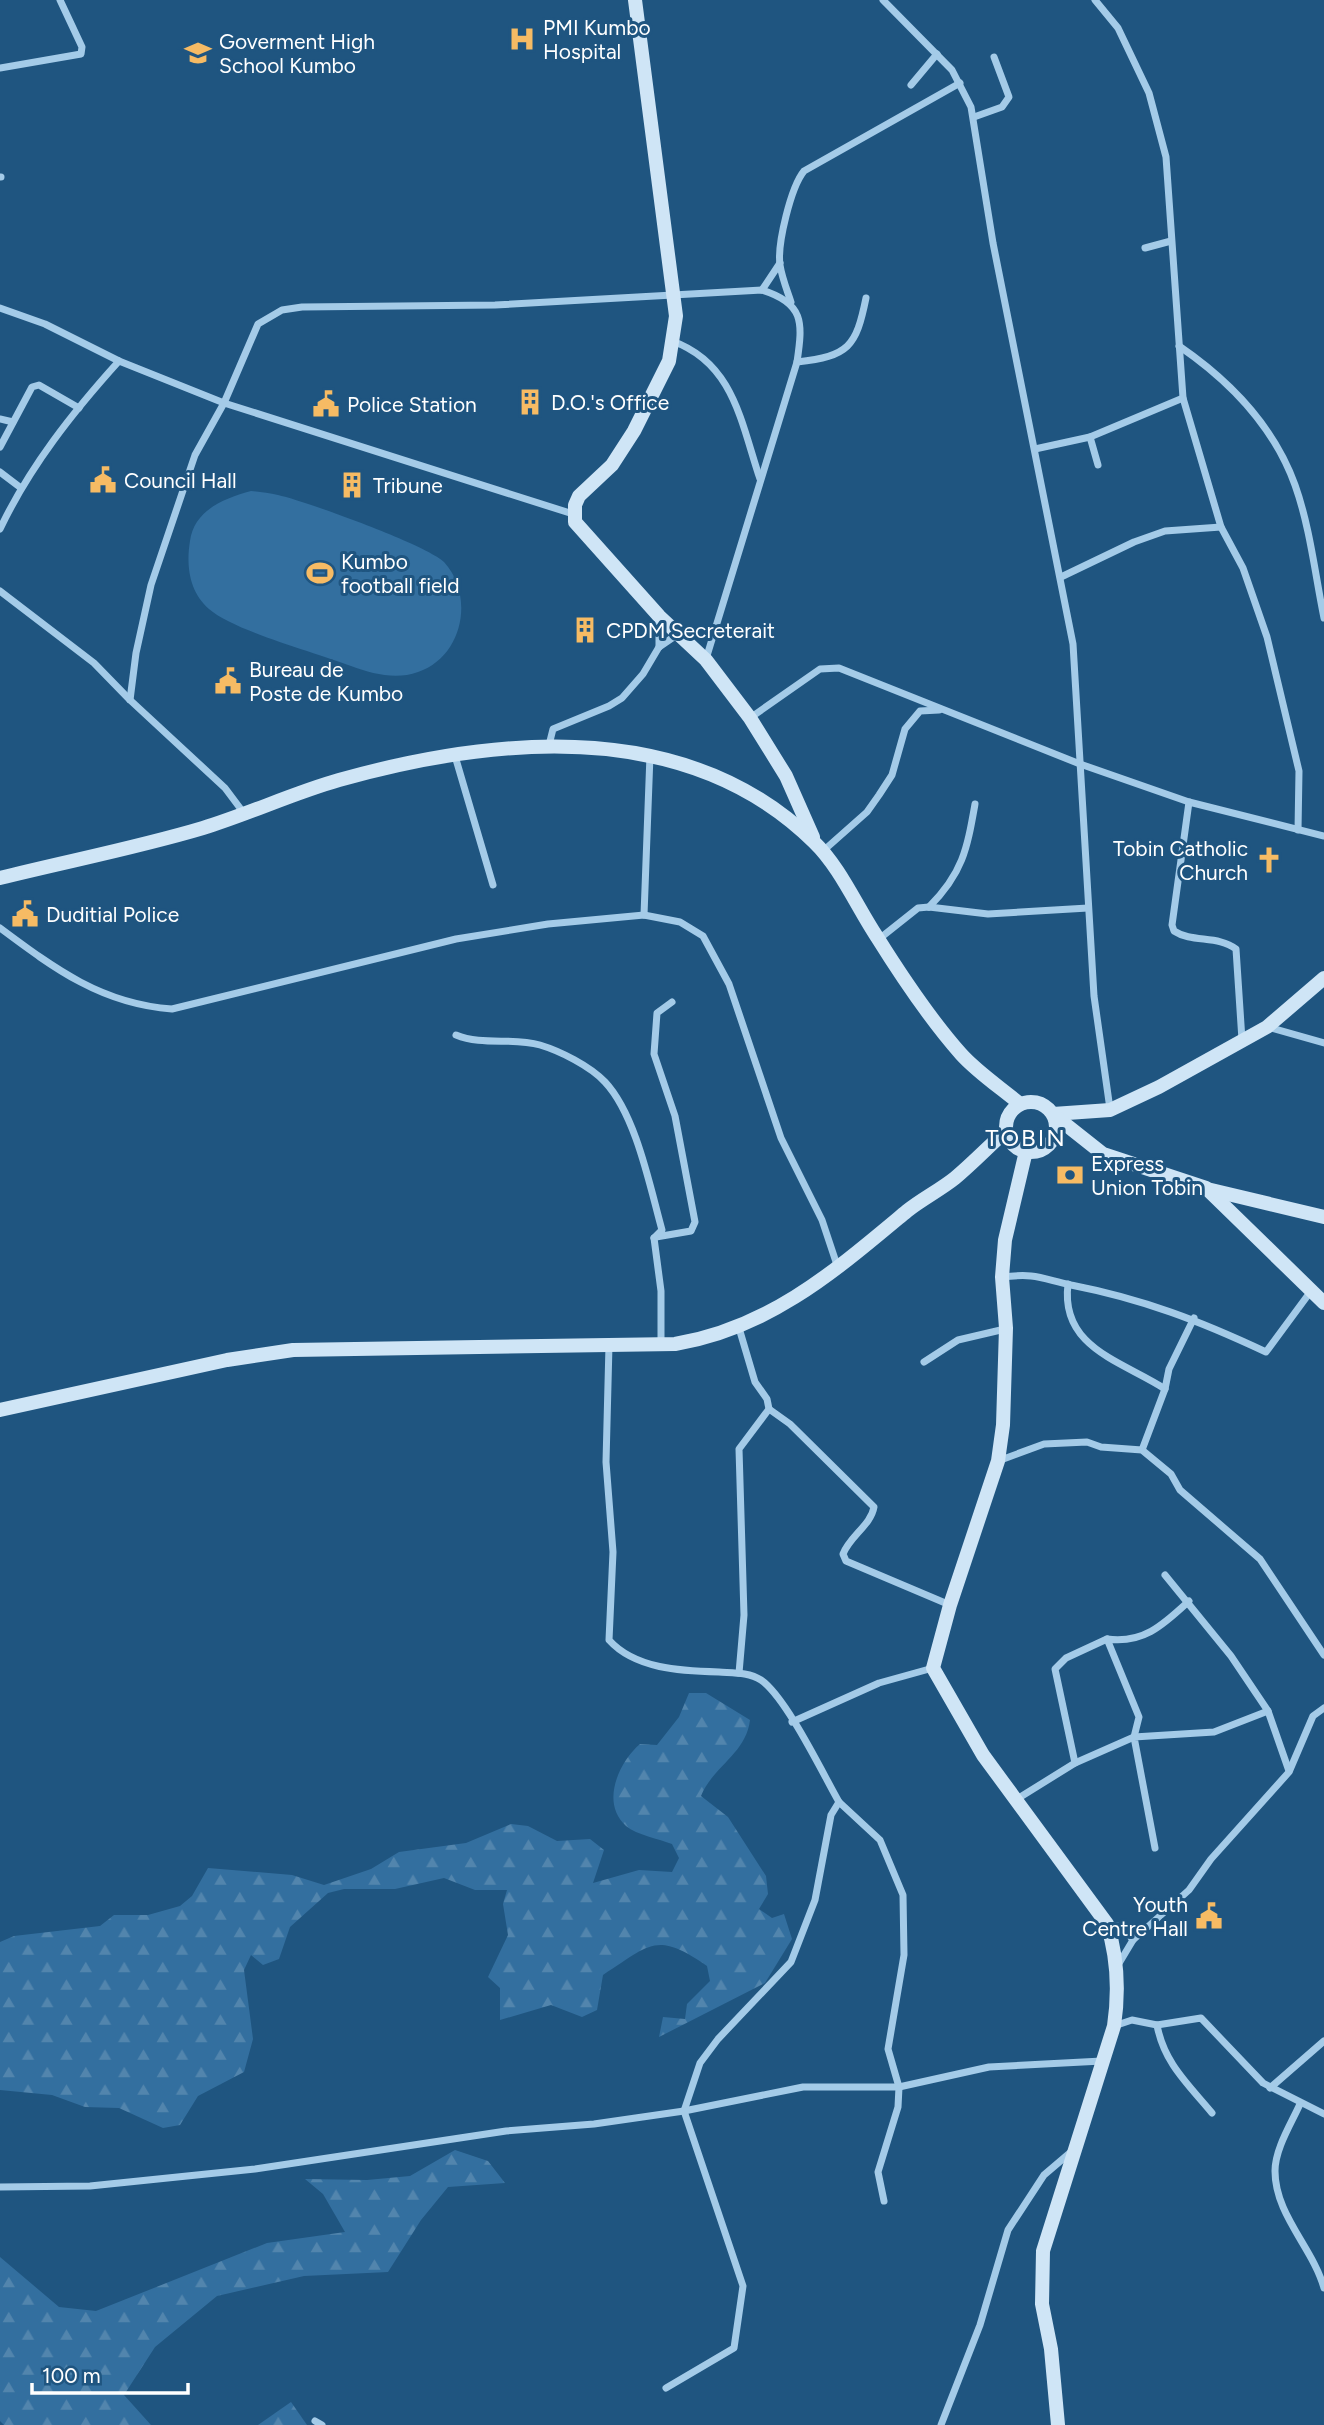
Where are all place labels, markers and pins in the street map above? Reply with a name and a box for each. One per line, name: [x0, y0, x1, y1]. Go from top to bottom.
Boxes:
place label: PMI Kumbo Hospital: [543, 15, 651, 64]
hospital icon: PMI Kumbo Hospital: [507, 24, 537, 54]
place label: Goverment High School Kumbo: [219, 29, 375, 78]
school or university icon: Goverment High School Kumbo: [183, 38, 213, 68]
building icon: D.O.'s Office: [515, 387, 545, 417]
public building icon: Police Station: [311, 389, 341, 419]
place label: D.O.'s Office: [551, 390, 669, 415]
place label: Police Station: [347, 392, 477, 417]
public building icon: Council Hall: [88, 465, 118, 495]
place label: Council Hall: [124, 468, 237, 493]
building icon: Tribune: [337, 470, 367, 500]
place label: Tribune: [373, 473, 443, 498]
place label: Kumbo football field: [341, 549, 459, 598]
sports icon: Kumbo football field: [305, 558, 335, 588]
building icon: CPDM Secreterait: [570, 615, 600, 645]
place label: CPDM Secreterait: [606, 618, 775, 643]
place label: Bureau de Poste de Kumbo: [249, 657, 403, 706]
public building icon: Bureau de Poste de Kumbo: [213, 666, 243, 696]
place label: Tobin Catholic Church: [1113, 836, 1248, 885]
church icon: Tobin Catholic Church: [1254, 845, 1284, 875]
public building icon: Duditial Police: [10, 899, 40, 929]
place label: Duditial Police: [46, 902, 179, 927]
place label: Express Union Tobin: [1091, 1151, 1203, 1200]
bank icon: Express Union Tobin: [1055, 1160, 1085, 1190]
place label: Youth Centre Hall: [1082, 1892, 1188, 1941]
public building icon: Youth Centre Hall: [1194, 1901, 1224, 1931]

